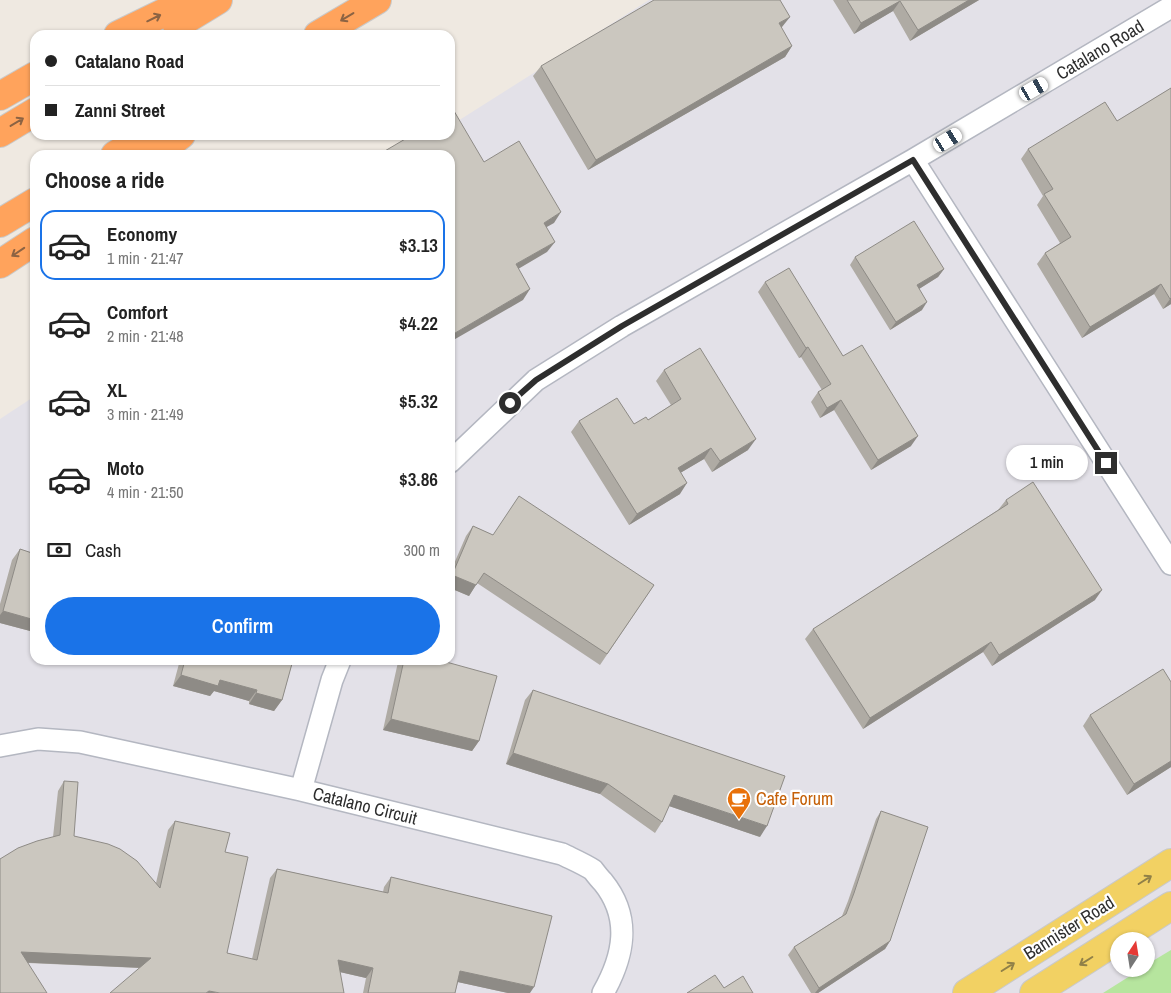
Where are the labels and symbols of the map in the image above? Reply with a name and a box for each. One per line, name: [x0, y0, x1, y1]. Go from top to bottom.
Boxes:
one-way arrow: [146, 12, 161, 22]
one-way arrow: [341, 13, 355, 23]
street label: Catalano Road: [1051, 13, 1148, 86]
car: [1017, 75, 1050, 103]
one-way arrow: [10, 117, 24, 127]
car: [931, 126, 964, 154]
one-way arrow: [11, 247, 25, 257]
route start: [499, 392, 521, 414]
callout: 1 min: [1006, 446, 1088, 480]
route end: [1095, 452, 1117, 474]
street label: Catalano Circuit: [310, 780, 420, 831]
cafe icon: Cafe Forum: [726, 786, 752, 820]
place label: Cafe Forum: [756, 786, 833, 811]
one-way arrow: [1138, 874, 1152, 885]
street label: Bannister Road: [1019, 890, 1119, 965]
north arrow: [1110, 932, 1155, 978]
one-way arrow: [1079, 956, 1093, 966]
one-way arrow: [1000, 962, 1014, 972]

